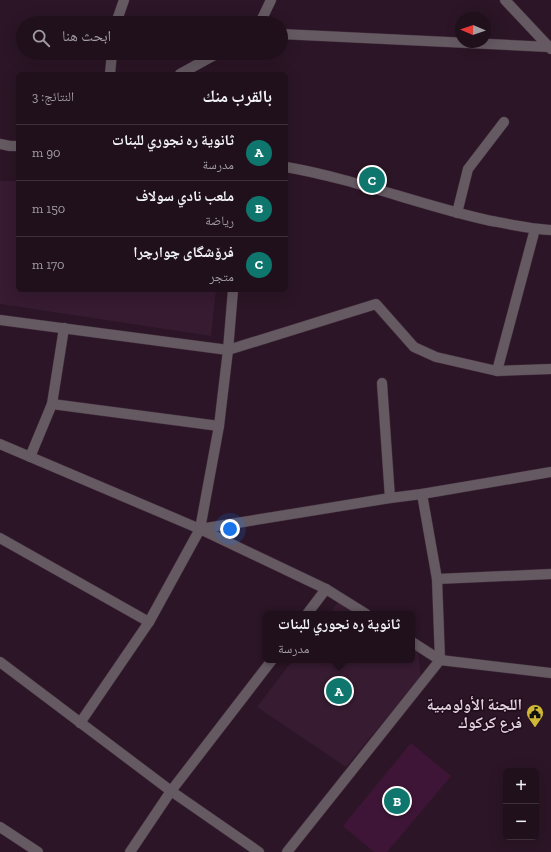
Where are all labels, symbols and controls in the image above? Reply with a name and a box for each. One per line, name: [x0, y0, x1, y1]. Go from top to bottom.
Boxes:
north arrow: [455, 12, 491, 48]
search box: [16, 16, 288, 60]
icon: search: [30, 27, 52, 49]
text: ابحث هنا: [62, 27, 111, 45]
text: بالقرب منك: [202, 86, 272, 106]
text: النتائج: 3: [32, 89, 74, 104]
text: ثانوية ره نجوري للبنات: [112, 131, 234, 149]
text: 90 m: [32, 145, 61, 160]
text: A: [255, 145, 263, 160]
text: مدرسة: [202, 157, 234, 172]
pin: C: [359, 165, 385, 195]
text: ملعب نادي سولاف: [135, 187, 234, 205]
text: 150 m: [32, 201, 65, 216]
text: B: [255, 201, 263, 216]
text: رياضة: [205, 213, 234, 228]
text: فرۆشگای چوارچرا: [133, 243, 234, 261]
text: 170 m: [32, 257, 65, 272]
text: C: [255, 257, 263, 272]
text: متجر: [209, 269, 234, 284]
your location: [220, 519, 240, 539]
popup: [263, 611, 415, 663]
text: ثانوية ره نجوري للبنات: [278, 615, 400, 633]
text: مدرسة: [278, 641, 310, 656]
pin: A: [326, 676, 352, 706]
place label: اللجنة الأولومبية فرع كركوك: [426, 695, 522, 733]
public building icon: اللجنة الأولومبية فرع كركوك: [525, 703, 545, 728]
map controls: [503, 768, 539, 840]
button: +: [503, 768, 539, 804]
pin: B: [384, 786, 410, 816]
button: −: [503, 804, 539, 840]

